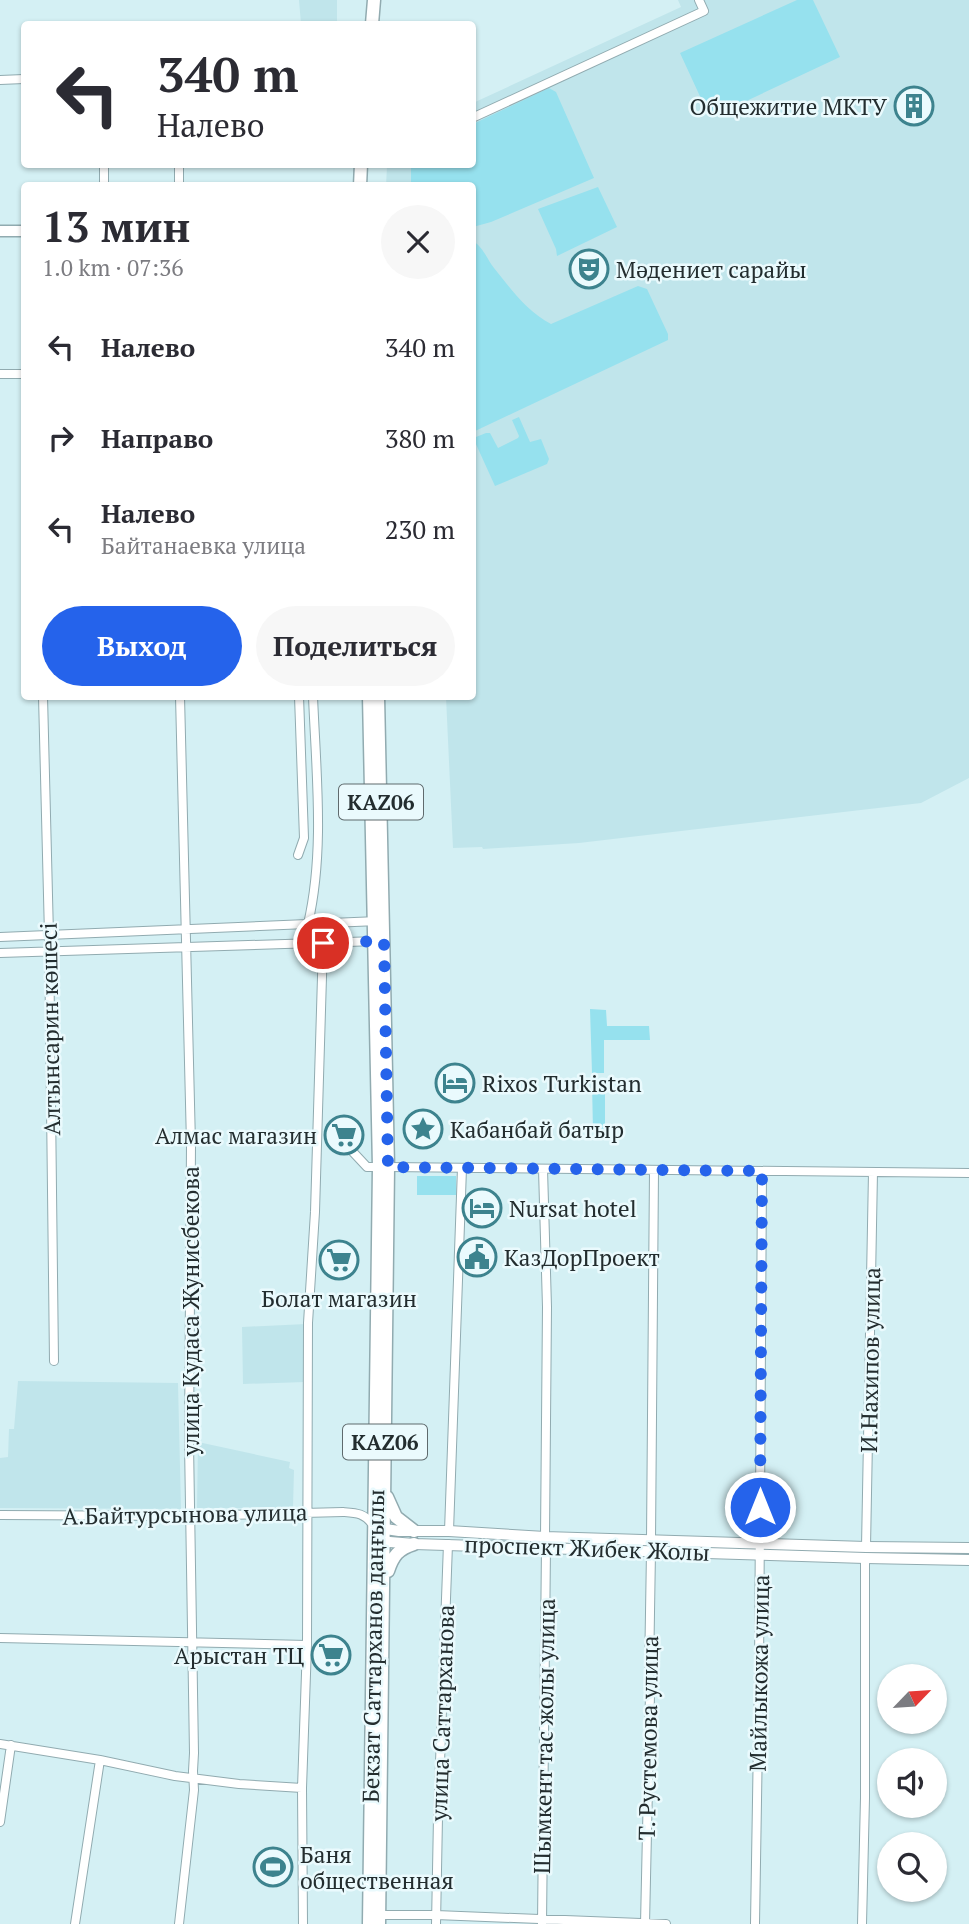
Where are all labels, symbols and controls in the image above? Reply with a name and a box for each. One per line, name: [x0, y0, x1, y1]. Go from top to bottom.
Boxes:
text: 340 m: [157, 41, 299, 106]
icon: left: [42, 49, 133, 140]
building icon: Общежитие МКТУ: [893, 85, 935, 127]
place label: Общежитие МКТУ: [689, 91, 888, 122]
text: Налево: [157, 104, 265, 146]
text: 13 мин: [42, 198, 190, 254]
button: close: [381, 205, 455, 279]
theatre icon: Мәдениет сарайы: [568, 248, 610, 290]
text: 1.0 km · 07:36: [42, 252, 184, 283]
place label: Мәдениет сарайы: [616, 254, 806, 285]
icon: left: [42, 328, 80, 366]
text: Налево: [101, 330, 195, 364]
text: 340 m: [385, 330, 455, 364]
icon: right: [42, 419, 80, 457]
text: Направо: [101, 421, 213, 455]
text: 380 m: [385, 421, 455, 455]
text: Налево: [101, 496, 195, 530]
icon: left: [42, 510, 80, 548]
text: 230 m: [385, 512, 455, 546]
text: Байтанаевка улица: [101, 530, 306, 561]
button: Выход: [42, 606, 242, 686]
button: Поделиться: [256, 606, 455, 686]
road number: KАZ06: [339, 784, 423, 820]
pin: [293, 913, 353, 973]
street label: Алтынсарин көшесі: [33, 922, 67, 1136]
icon: arrive: [304, 924, 342, 962]
hotel icon: Rixos Turkistan: [434, 1062, 476, 1104]
place label: Rixos Turkistan: [482, 1068, 642, 1099]
place icon: Кабанбай батыр: [402, 1108, 444, 1150]
supermarket icon: Алмас магазин: [323, 1114, 365, 1156]
place label: Кабанбай батыр: [450, 1114, 624, 1145]
place label: Алмас магазин: [155, 1120, 317, 1151]
street label: улица Кудаса Жунисбекова: [175, 1166, 206, 1457]
hotel icon: Nursat hotel: [461, 1187, 503, 1229]
place label: Nursat hotel: [509, 1193, 637, 1224]
public building icon: КазДорПроект: [456, 1236, 498, 1278]
supermarket icon: Болат магазин: [318, 1239, 360, 1281]
place label: КазДорПроект: [504, 1242, 660, 1273]
street label: И.Нахипов улица: [853, 1267, 887, 1453]
place label: Болат магазин: [261, 1283, 417, 1314]
road number: KАZ06: [343, 1424, 427, 1460]
position arrow: [723, 1470, 797, 1544]
street label: Бекзат Саттарханов даңғылы: [355, 1489, 391, 1803]
street label: А.Байтурсынова улица: [62, 1496, 308, 1532]
street label: проспект Жибек Жолы: [464, 1528, 710, 1568]
street label: Майлыкожа улица: [742, 1574, 776, 1772]
street label: Шымкент тас жолы улица: [526, 1598, 562, 1874]
street label: улица Саттарханова: [423, 1604, 461, 1823]
supermarket icon: Арыстан ТЦ: [310, 1634, 352, 1676]
street label: Т. Рустемова улица: [631, 1635, 665, 1841]
place label: Арыстан ТЦ: [174, 1640, 304, 1671]
north arrow: [877, 1664, 947, 1734]
map controls: [877, 1664, 947, 1902]
button: sound: [877, 1748, 947, 1818]
button: search: [877, 1832, 947, 1902]
place label: Баня общественная: [300, 1839, 454, 1896]
sports icon: Баня общественная: [252, 1846, 294, 1888]

